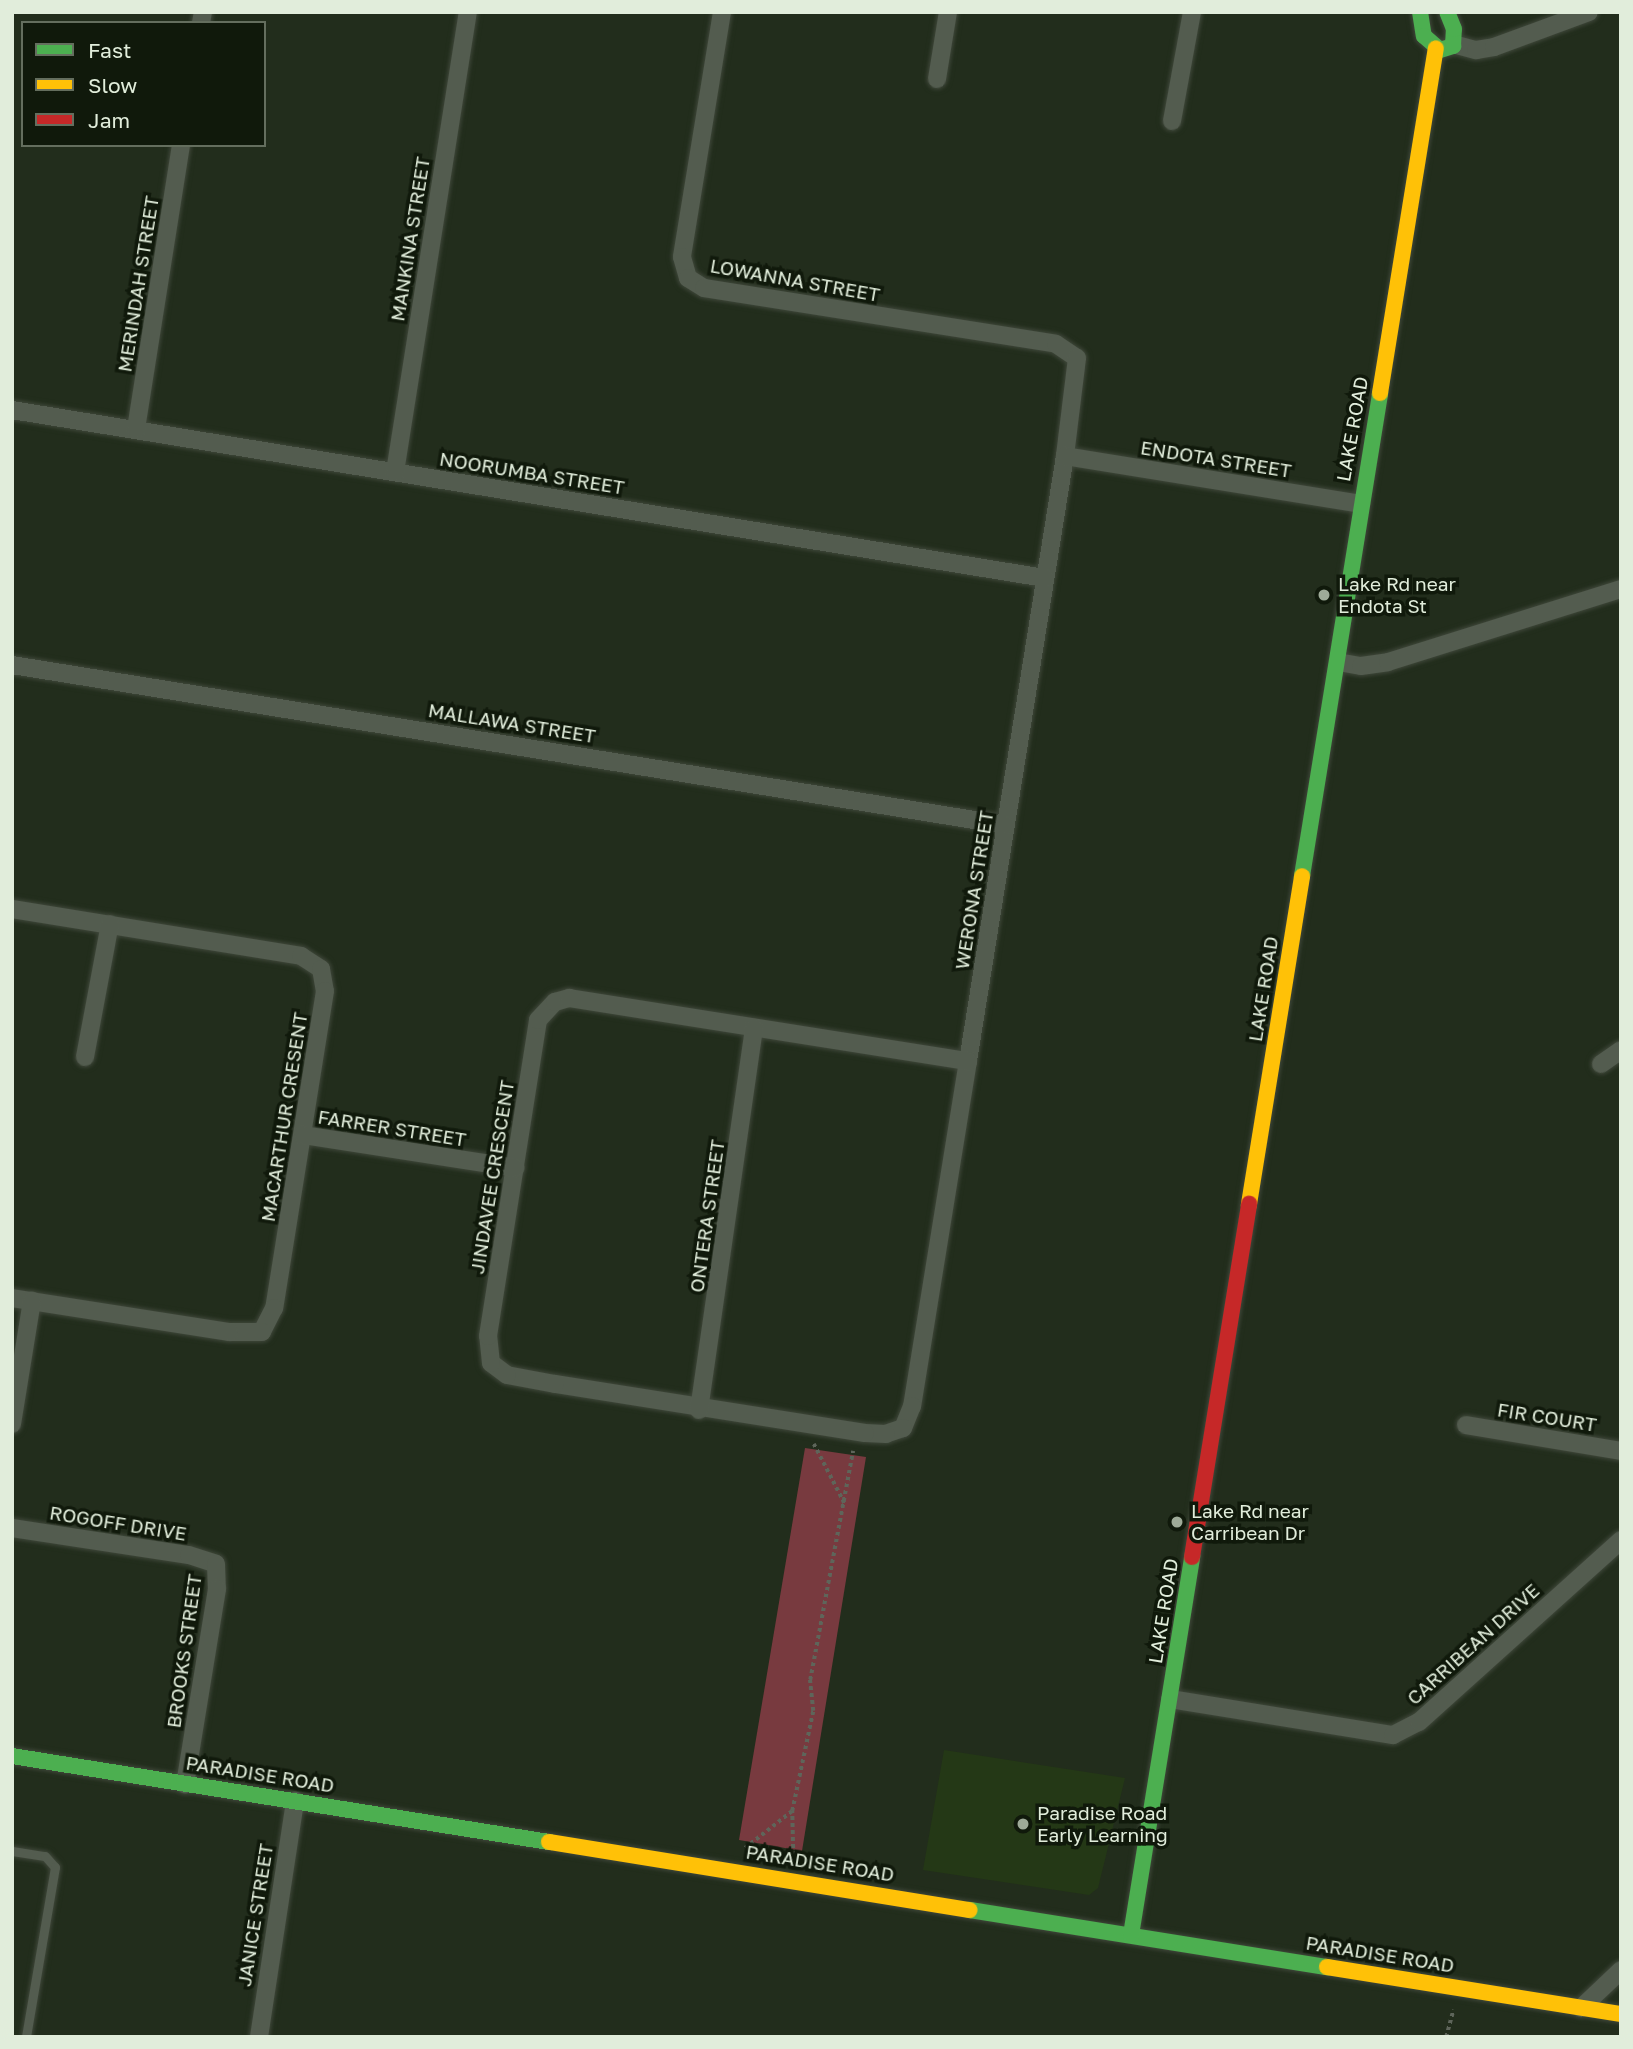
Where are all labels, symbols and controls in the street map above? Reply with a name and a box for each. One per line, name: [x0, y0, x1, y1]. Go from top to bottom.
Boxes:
legend: [21, 21, 266, 147]
text: Fast: [88, 37, 131, 63]
text: Slow: [88, 72, 137, 98]
text: Jam: [88, 107, 130, 133]
street label: MANKINA STREET: [386, 155, 434, 323]
street label: MERINDAH STREET: [113, 194, 163, 374]
street label: LOWANNA STREET: [708, 254, 882, 306]
street label: LAKE ROAD: [1332, 375, 1372, 483]
street label: ENDOTA STREET: [1139, 436, 1293, 482]
street label: NOORUMBA STREET: [438, 447, 626, 499]
place label: Lake Rd near Endota St: [1338, 573, 1456, 617]
marker: Lake Rd near Endota St: [1316, 587, 1332, 603]
street label: MALLAWA STREET: [427, 698, 597, 748]
street label: WERONA STREET: [950, 809, 998, 971]
street label: LAKE ROAD: [1243, 935, 1283, 1043]
street label: MACARTHUR CRESENT: [256, 1011, 312, 1223]
street label: JINDAVEE CRESCENT: [465, 1078, 519, 1276]
street label: FARRER STREET: [316, 1105, 468, 1151]
street label: ONTERA STREET: [685, 1138, 729, 1294]
street label: FIR COURT: [1496, 1398, 1598, 1436]
place label: Lake Rd near Carribean Dr: [1191, 1500, 1309, 1544]
street label: ROGOFF DRIVE: [48, 1501, 188, 1545]
marker: Lake Rd near Carribean Dr: [1169, 1514, 1185, 1530]
street label: LAKE ROAD: [1143, 1557, 1183, 1665]
street label: BROOKS STREET: [162, 1573, 206, 1729]
street label: CARRIBEAN DRIVE: [1402, 1579, 1544, 1709]
street label: PARADISE ROAD: [184, 1751, 336, 1797]
place label: Paradise Road Early Learning: [1037, 1802, 1168, 1846]
marker: Paradise Road Early Learning: [1015, 1816, 1031, 1832]
street label: PARADISE ROAD: [744, 1840, 896, 1886]
street label: JANICE STREET: [232, 1842, 278, 1988]
street label: PARADISE ROAD: [1304, 1931, 1456, 1977]

